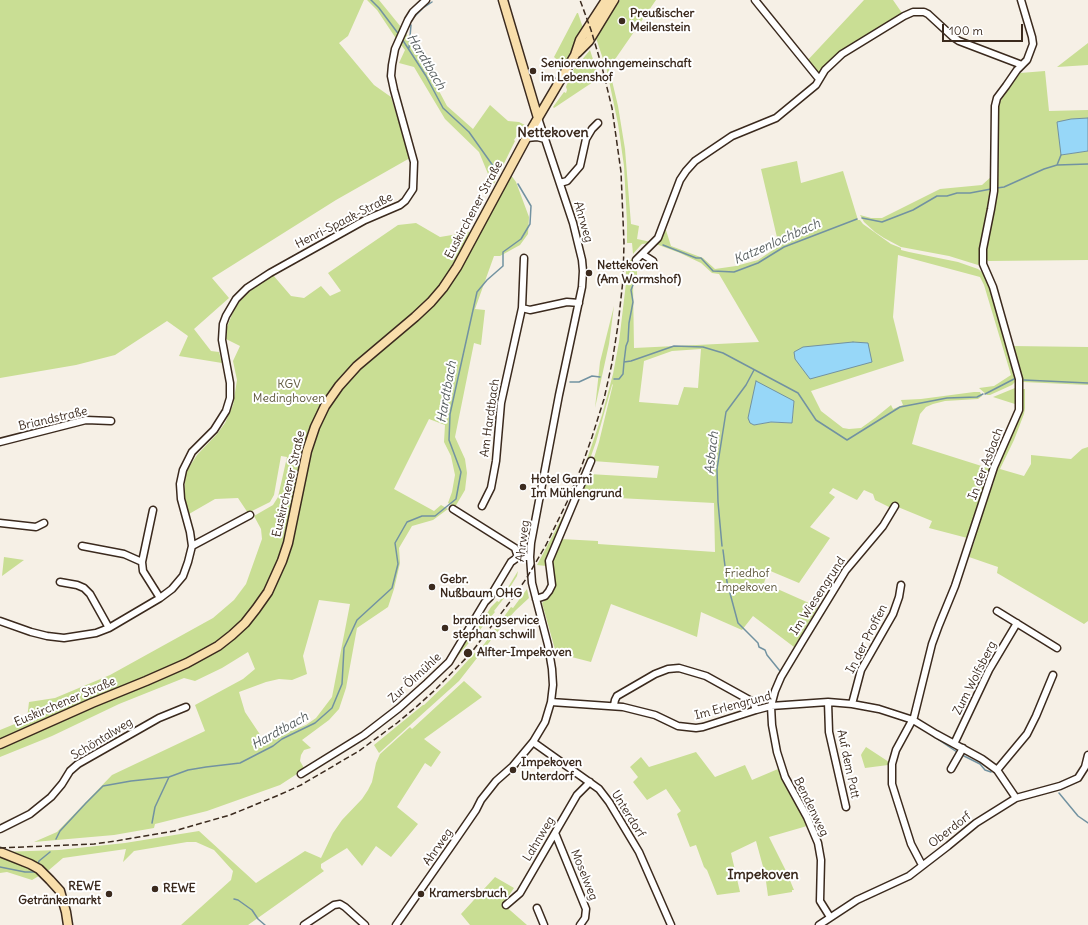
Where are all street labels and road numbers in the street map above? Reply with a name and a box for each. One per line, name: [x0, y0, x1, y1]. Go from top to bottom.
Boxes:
street label: Euskirchener Straße: [442, 159, 506, 261]
street label: Henri-Spaak-Straße: [293, 190, 395, 252]
street label: Ahrweg: [570, 200, 596, 244]
street label: Am Hardtbach: [477, 378, 503, 458]
street label: Briandstraße: [17, 404, 89, 434]
street label: In der Asbach: [966, 426, 1006, 502]
street label: Euskirchener Straße: [270, 429, 308, 539]
street label: Ahrweg: [513, 519, 533, 563]
street label: Im Wiesengrund: [787, 554, 849, 638]
street label: In der Proffen: [843, 602, 891, 676]
street label: Zum Wolfsberg: [950, 639, 1000, 717]
street label: Zur Ölmühle: [386, 650, 444, 706]
street label: Euskirchener Straße: [12, 674, 118, 730]
street label: Im Erlengrund: [693, 689, 773, 723]
street label: Schöntalweg: [69, 715, 135, 763]
street label: Auf dem Patt: [834, 728, 862, 800]
street label: Bendenweg: [790, 775, 832, 839]
street label: Unterdorf: [608, 788, 648, 840]
street label: Oberdorf: [926, 809, 974, 851]
street label: Lahnweg: [520, 814, 558, 864]
street label: Ahrweg: [420, 826, 456, 868]
street label: Moselweg: [567, 847, 601, 903]

